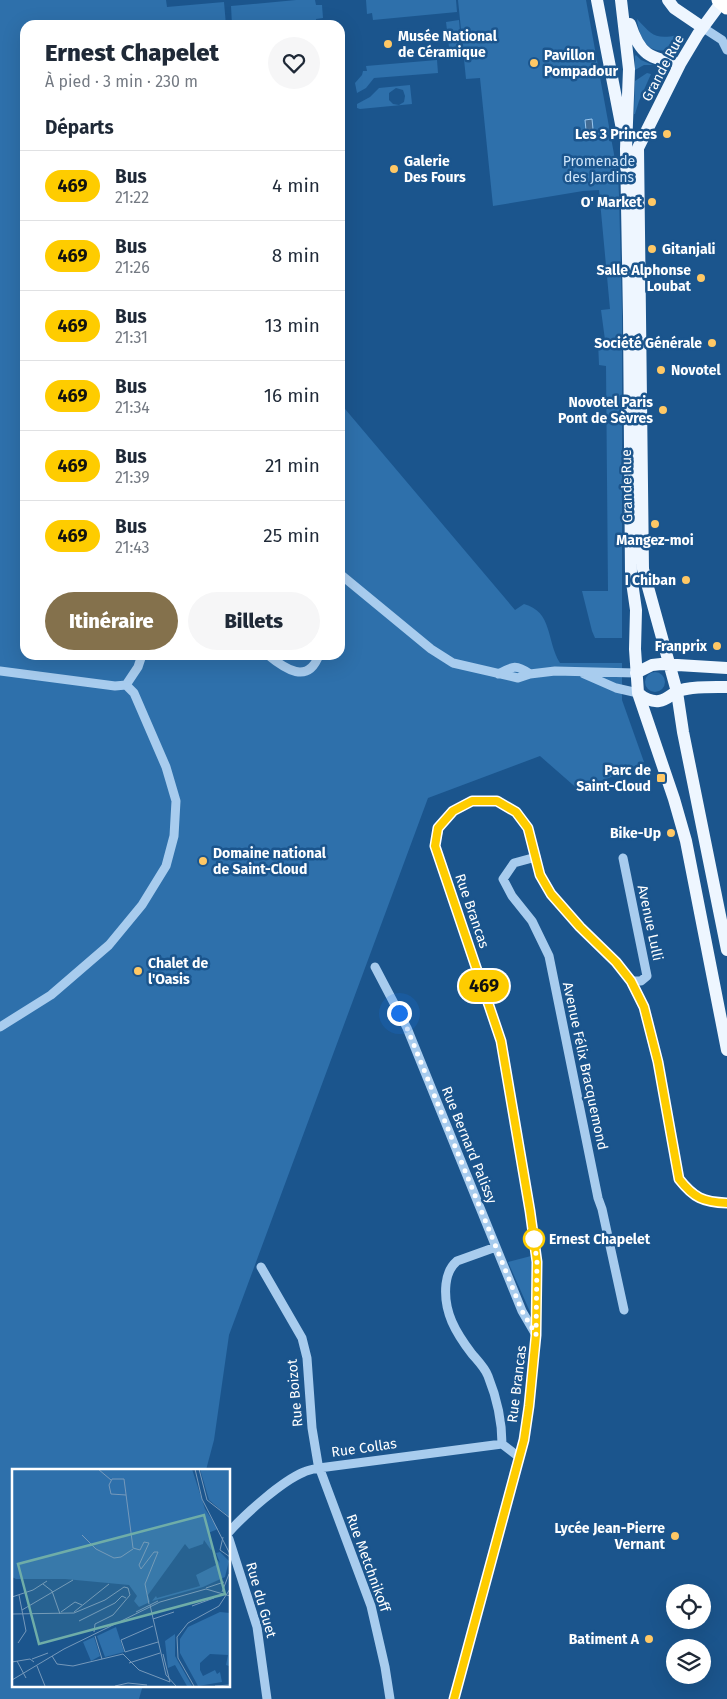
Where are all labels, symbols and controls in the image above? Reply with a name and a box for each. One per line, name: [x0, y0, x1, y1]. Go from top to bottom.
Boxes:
place label: Musée National de Céramique: [398, 28, 498, 61]
street label: Grande Rue: [638, 32, 688, 104]
button: heart: [268, 37, 320, 89]
marker: Musée National de Céramique: [382, 38, 394, 50]
text: Ernest Chapelet: [45, 39, 219, 67]
place label: Pavillon Pompadour: [544, 47, 618, 80]
marker: Pavillon Pompadour: [528, 57, 540, 69]
text: À pied · 3 min · 230 m: [45, 72, 198, 91]
text: Départs: [45, 116, 114, 139]
place label: Les 3 Princes: [575, 126, 657, 143]
marker: Les 3 Princes: [661, 128, 673, 140]
place label: Galerie Des Fours: [404, 153, 466, 186]
park label: Promenade des Jardins: [563, 153, 635, 186]
marker: Galerie Des Fours: [388, 163, 400, 175]
text: Bus: [115, 165, 147, 188]
text: 4 min: [272, 174, 320, 197]
text: 469: [57, 175, 88, 197]
text: 21:22: [115, 188, 149, 207]
place label: O' Market: [581, 194, 643, 211]
marker: O' Market: [646, 196, 658, 208]
text: Bus: [115, 235, 147, 258]
place label: Gitanjali: [662, 241, 716, 258]
marker: Gitanjali: [646, 243, 658, 255]
text: 8 min: [272, 244, 320, 267]
text: 469: [57, 245, 88, 267]
text: 21:26: [115, 258, 150, 277]
place label: Salle Alphonse Loubat: [597, 262, 692, 295]
marker: Salle Alphonse Loubat: [695, 272, 707, 284]
text: Bus: [115, 305, 147, 328]
text: 13 min: [264, 314, 320, 337]
text: 469: [57, 315, 88, 337]
text: 21:31: [115, 328, 148, 347]
place label: Société Générale: [594, 335, 702, 352]
marker: Société Générale: [706, 337, 718, 349]
place label: Novotel: [671, 362, 721, 379]
marker: Novotel: [655, 364, 667, 376]
text: Bus: [115, 375, 147, 398]
text: 16 min: [264, 384, 320, 407]
text: 469: [57, 385, 88, 407]
place label: Novotel Paris Pont de Sèvres: [558, 394, 653, 427]
text: 21:34: [115, 398, 150, 417]
marker: Novotel Paris Pont de Sèvres: [657, 404, 669, 416]
text: Bus: [115, 445, 147, 468]
street label: Grande Rue: [618, 449, 636, 523]
text: 21 min: [265, 454, 320, 477]
text: 469: [57, 455, 88, 477]
text: 21:39: [115, 468, 150, 487]
text: Bus: [115, 515, 147, 538]
marker: Mangez-moi: [649, 518, 661, 530]
text: 25 min: [263, 524, 320, 547]
text: 469: [57, 525, 88, 547]
place label: Mangez-moi: [616, 532, 694, 549]
text: 21:43: [115, 538, 149, 557]
place label: I Chiban: [625, 572, 676, 589]
marker: I Chiban: [680, 574, 692, 586]
button: Itinéraire: [45, 592, 178, 650]
button: Billets: [188, 592, 320, 650]
place label: Franprix: [655, 638, 708, 655]
marker: Franprix: [711, 640, 723, 652]
place label: Parc de Saint-Cloud: [576, 762, 651, 795]
marker: Parc de Saint-Cloud: [655, 772, 667, 784]
place label: Bike-Up: [610, 825, 661, 842]
marker: Bike-Up: [665, 827, 677, 839]
place label: Domaine national de Saint-Cloud: [213, 845, 327, 878]
marker: Domaine national de Saint-Cloud: [197, 855, 209, 867]
street label: Rue Brancas: [451, 871, 493, 951]
street label: Avenue Lulli: [634, 883, 666, 963]
place label: Chalet de l'Oasis: [148, 955, 208, 988]
marker: Chalet de l'Oasis: [132, 965, 144, 977]
line badge: 469: [455, 970, 513, 1002]
text: 469: [469, 975, 499, 997]
street label: Avenue Félix Bracquemond: [559, 981, 611, 1151]
your location: [387, 1001, 412, 1026]
street label: Rue Bernard Palissy: [438, 1084, 500, 1206]
marker: Ernest Chapelet: [523, 1228, 545, 1250]
place label: Ernest Chapelet: [549, 1231, 651, 1248]
street label: Rue Brancas: [504, 1344, 530, 1424]
street label: Rue Boizot: [283, 1358, 306, 1428]
street label: Rue Collas: [330, 1435, 398, 1461]
inset map: [12, 1469, 230, 1686]
street label: Rue Metchnikoff: [342, 1512, 394, 1616]
place label: Lycée Jean-Pierre Vernant: [554, 1520, 666, 1553]
marker: Lycée Jean-Pierre Vernant: [669, 1530, 681, 1542]
street label: Rue du Guet: [242, 1560, 280, 1641]
map controls: [666, 1584, 711, 1684]
button: locate: [666, 1584, 711, 1629]
place label: Batiment A: [569, 1631, 640, 1648]
marker: Batiment A: [643, 1633, 655, 1645]
button: layers: [666, 1639, 711, 1684]

